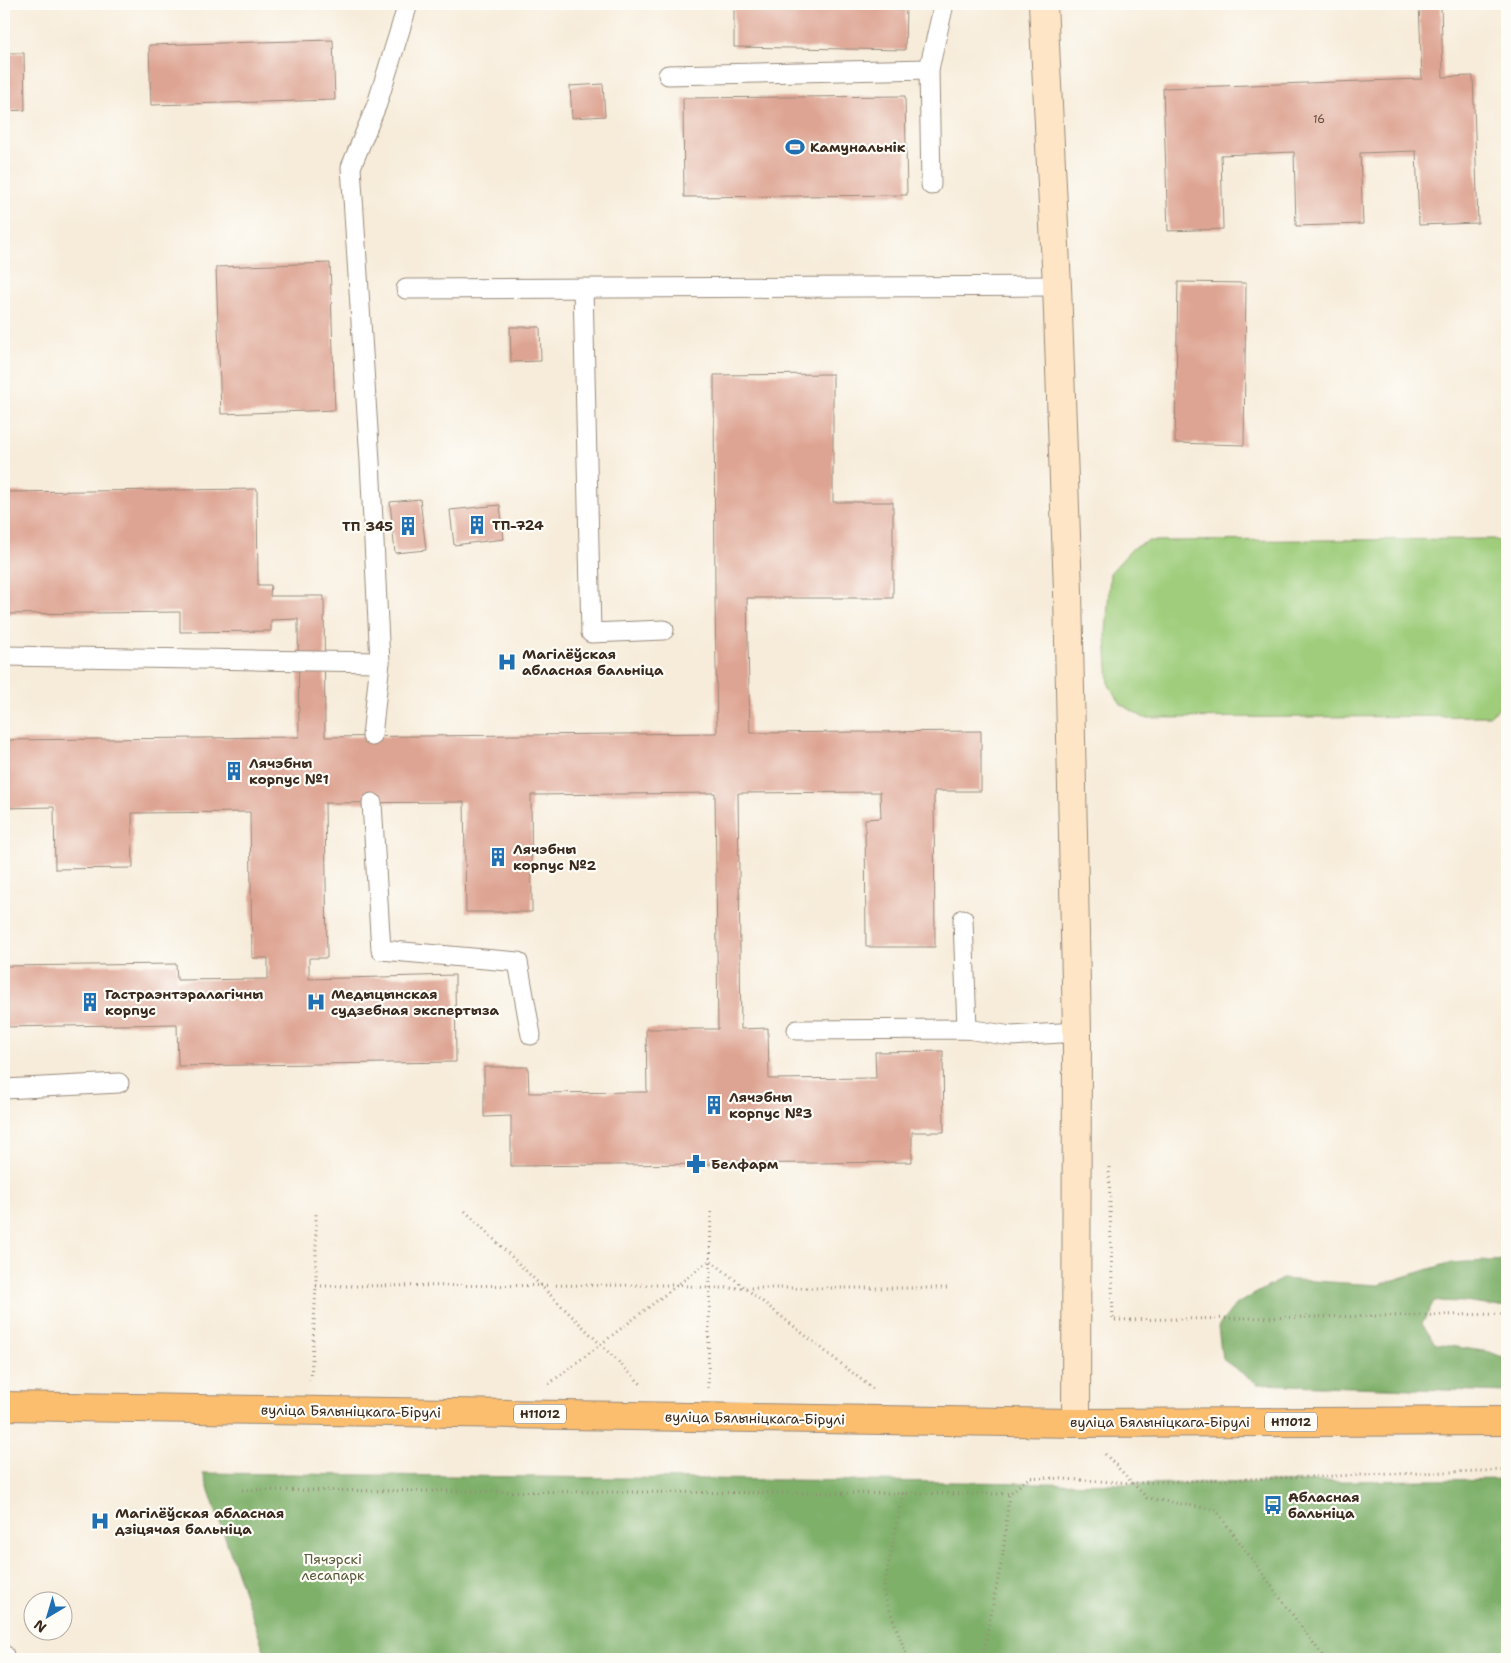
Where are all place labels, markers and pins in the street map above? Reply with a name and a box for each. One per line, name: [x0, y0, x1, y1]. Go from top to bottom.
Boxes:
sports icon: Камунальнік: [784, 136, 806, 158]
place label: Камунальнік: [810, 138, 906, 156]
building icon: ТП-724: [466, 514, 488, 536]
building icon: ТП 345: [397, 515, 419, 537]
place label: ТП-724: [492, 516, 544, 534]
place label: ТП 345: [342, 517, 393, 535]
place label: Магілёўская абласная бальніца: [522, 645, 664, 679]
hospital icon: Магілёўская абласная бальніца: [496, 651, 518, 673]
place label: Лячэбны корпус №1: [249, 754, 329, 788]
building icon: Лячэбны корпус №1: [223, 760, 245, 782]
place label: Лячэбны корпус №2: [513, 840, 596, 874]
building icon: Лячэбны корпус №2: [487, 846, 509, 868]
place label: Гастраэнтэралагічны корпус: [105, 985, 263, 1019]
place label: Медыцынская судзебная экспертыза: [331, 985, 499, 1019]
building icon: Гастраэнтэралагічны корпус: [79, 991, 101, 1013]
hospital icon: Медыцынская судзебная экспертыза: [305, 991, 327, 1013]
place label: Лячэбны корпус №3: [729, 1088, 812, 1122]
building icon: Лячэбны корпус №3: [703, 1094, 725, 1116]
pharmacy icon: Белфарм: [685, 1153, 707, 1175]
place label: Белфарм: [711, 1155, 779, 1173]
place label: Абласная бальніца: [1288, 1488, 1360, 1522]
bus stop icon: Абласная бальніца: [1262, 1494, 1284, 1516]
place label: Магілёўская абласная дзіцячая бальніца: [115, 1504, 284, 1538]
hospital icon: Магілёўская абласная дзіцячая бальніца: [89, 1510, 111, 1532]

